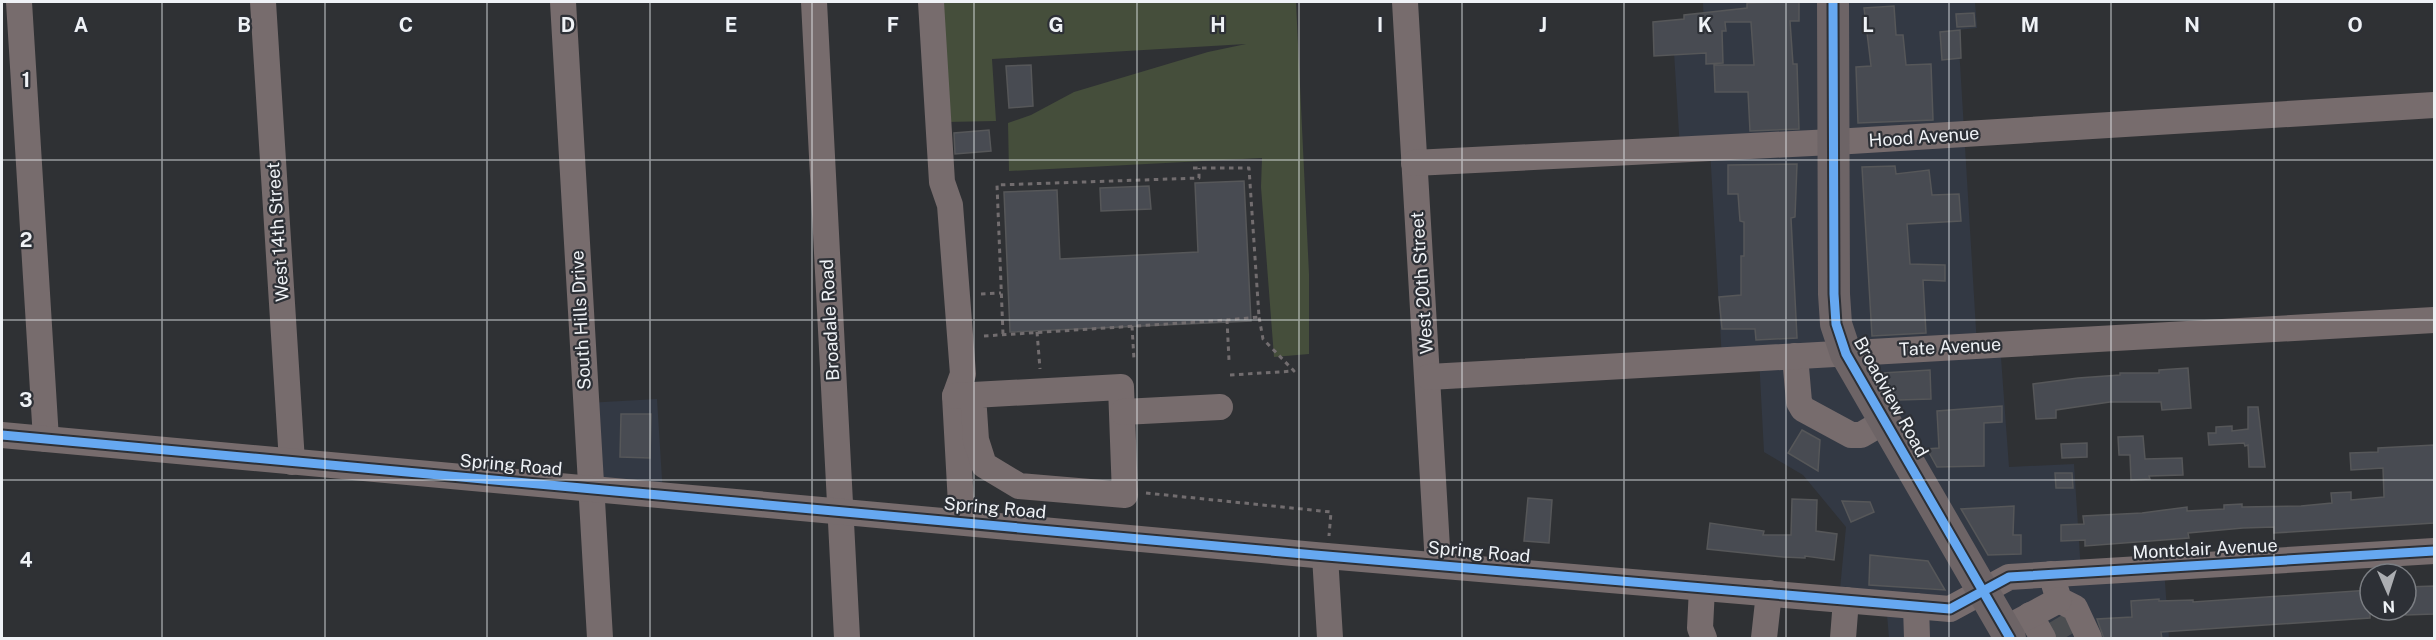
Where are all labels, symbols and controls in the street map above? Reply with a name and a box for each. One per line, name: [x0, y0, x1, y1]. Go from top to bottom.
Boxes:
text: A: [74, 13, 88, 37]
text: B: [237, 13, 251, 37]
text: C: [399, 13, 413, 37]
text: D: [561, 13, 575, 37]
text: E: [725, 13, 737, 37]
text: F: [887, 13, 899, 37]
text: G: [1048, 13, 1064, 37]
text: H: [1210, 13, 1226, 37]
text: I: [1377, 13, 1383, 37]
text: J: [1539, 13, 1547, 37]
text: K: [1698, 13, 1712, 37]
text: L: [1862, 13, 1874, 37]
text: M: [2021, 13, 2039, 37]
text: N: [2184, 13, 2200, 37]
text: O: [2347, 13, 2363, 37]
text: 1: [22, 68, 30, 92]
street label: Hood Avenue: [1868, 122, 1980, 151]
street label: West 14th Street: [262, 162, 293, 302]
street label: West 20th Street: [1406, 211, 1437, 355]
text: 2: [20, 228, 32, 252]
street label: South Hills Drive: [566, 250, 595, 390]
street label: Broadale Road: [816, 259, 843, 381]
street label: Broadview Road: [1850, 333, 1933, 461]
street label: Tate Avenue: [1898, 333, 2002, 360]
text: 3: [19, 388, 33, 412]
street label: Spring Road: [459, 450, 563, 479]
street label: Spring Road: [943, 493, 1047, 522]
street label: Montclair Avenue: [2132, 534, 2278, 563]
street label: Spring Road: [1427, 537, 1531, 566]
text: 4: [19, 548, 33, 572]
north arrow: [2358, 562, 2418, 622]
text: N: [2382, 597, 2396, 616]

